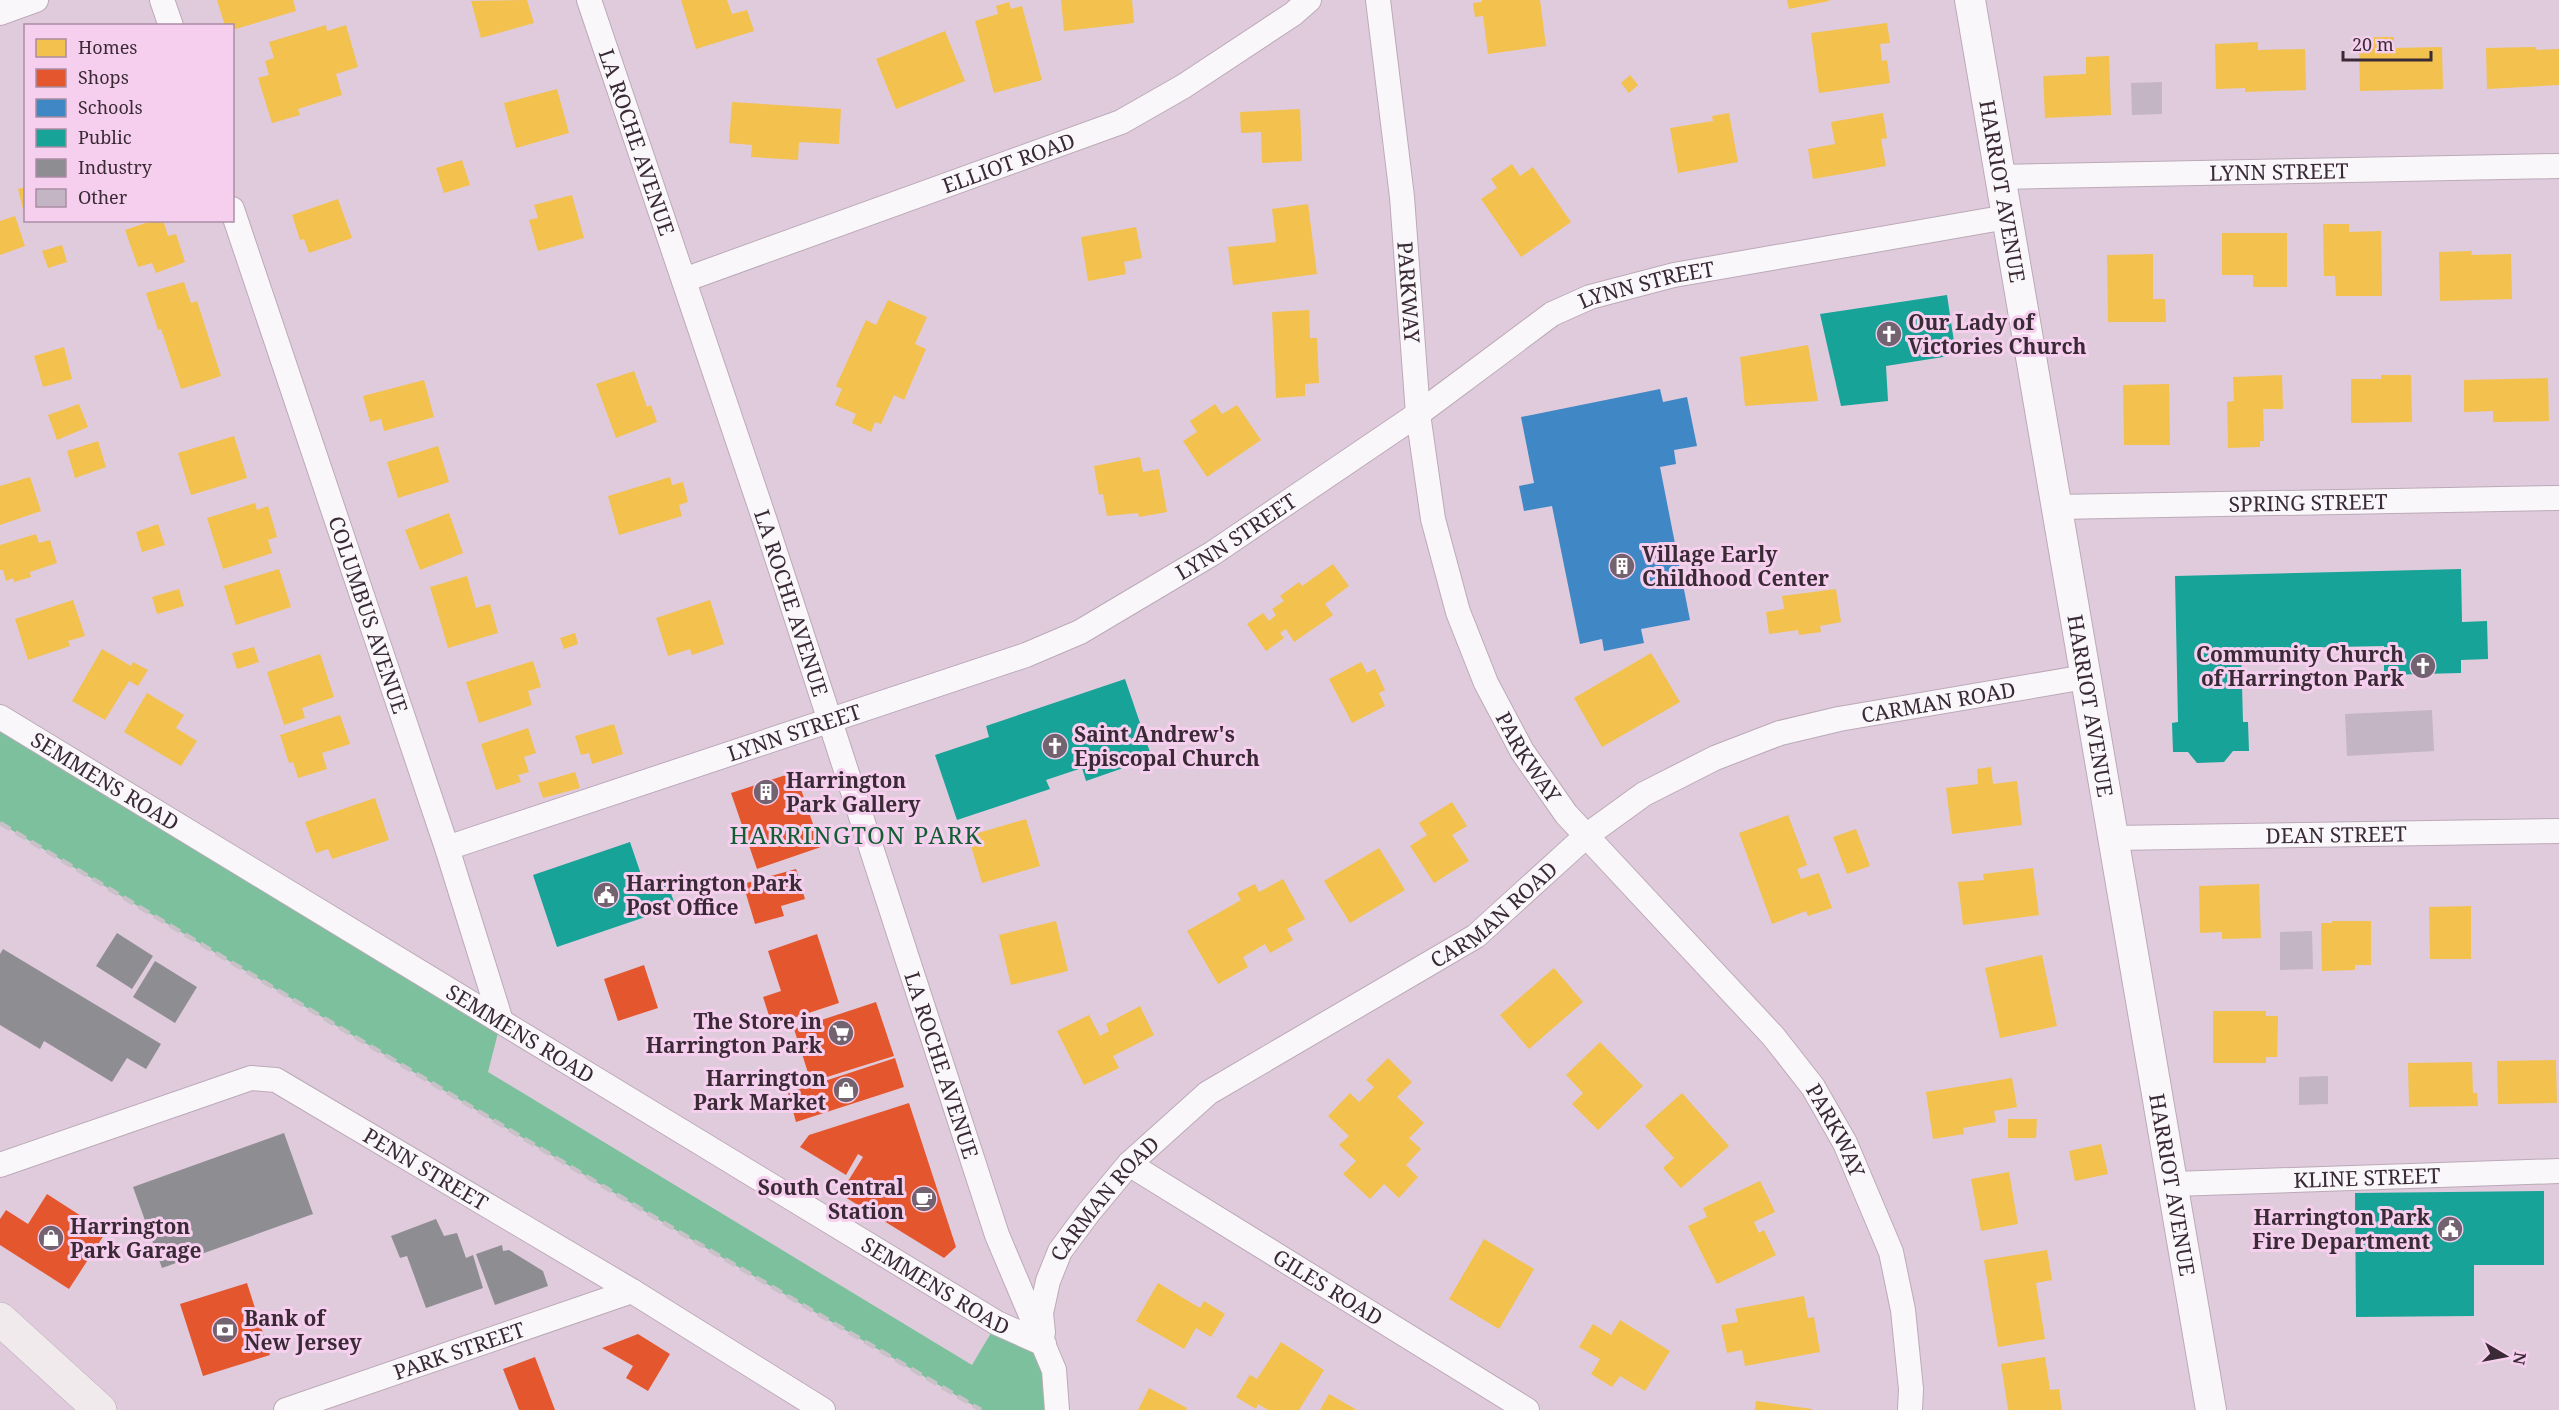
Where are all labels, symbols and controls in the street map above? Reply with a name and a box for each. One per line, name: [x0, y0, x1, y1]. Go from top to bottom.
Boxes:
legend: [24, 24, 234, 222]
scale bar: [2343, 24, 2432, 62]
text: 20 m: [2352, 32, 2394, 56]
text: Homes: [78, 35, 137, 59]
street label: LA ROCHE AVENUE: [593, 45, 681, 239]
text: Shops: [78, 65, 129, 89]
text: Schools: [78, 95, 143, 119]
street label: HARRIOT AVENUE: [1973, 98, 2032, 285]
text: Public: [78, 125, 132, 149]
street label: ELLIOT ROAD: [938, 126, 1079, 200]
text: Industry: [78, 155, 153, 179]
street label: LYNN STREET: [2209, 156, 2349, 187]
text: Other: [78, 185, 128, 209]
street label: PARKWAY: [1391, 240, 1427, 345]
street label: LYNN STREET: [1573, 254, 1716, 315]
place label: Our Lady of Victories Church: [1908, 308, 2087, 360]
church icon: Our Lady of Victories Church: [1874, 319, 1904, 349]
street label: LYNN STREET: [1170, 486, 1302, 586]
street label: SPRING STREET: [2228, 487, 2388, 518]
street label: LA ROCHE AVENUE: [748, 506, 835, 700]
street label: COLUMBUS AVENUE: [322, 512, 415, 717]
place label: Village Early Childhood Center: [1642, 540, 1829, 592]
building icon: Village Early Childhood Center: [1607, 551, 1637, 581]
street label: HARRIOT AVENUE: [2061, 612, 2120, 799]
place label: Community Church of Harrington Park: [2196, 640, 2405, 692]
church icon: Community Church of Harrington Park: [2408, 651, 2438, 681]
street label: CARMAN ROAD: [1859, 675, 2018, 729]
street label: LYNN STREET: [724, 697, 865, 768]
street label: PARKWAY: [1490, 707, 1568, 808]
place label: Saint Andrew's Episcopal Church: [1074, 720, 1260, 772]
street label: SEMMENS ROAD: [26, 725, 184, 837]
church icon: Saint Andrew's Episcopal Church: [1040, 731, 1070, 761]
place label: Harrington Park Gallery: [786, 766, 921, 818]
building icon: Harrington Park Gallery: [751, 777, 781, 807]
district label: HARRINGTON PARK: [729, 818, 983, 851]
street label: DEAN STREET: [2265, 819, 2407, 850]
street label: CARMAN ROAD: [1425, 855, 1563, 974]
place label: Harrington Park Post Office: [626, 869, 803, 921]
public building icon: Harrington Park Post Office: [591, 880, 621, 910]
street label: LA ROCHE AVENUE: [898, 968, 985, 1162]
street label: SEMMENS ROAD: [441, 978, 600, 1089]
place label: The Store in Harrington Park: [646, 1007, 823, 1059]
supermarket icon: The Store in Harrington Park: [826, 1018, 856, 1048]
place label: Harrington Park Market: [693, 1064, 826, 1116]
shop icon: Harrington Park Market: [831, 1075, 861, 1105]
street label: PARKWAY: [1800, 1078, 1872, 1182]
street label: HARRIOT AVENUE: [2143, 1091, 2202, 1278]
street label: PENN STREET: [359, 1121, 493, 1217]
street label: CARMAN ROAD: [1044, 1130, 1165, 1265]
street label: KLINE STREET: [2293, 1161, 2441, 1194]
place label: South Central Station: [758, 1173, 905, 1225]
cafe icon: South Central Station: [909, 1184, 939, 1214]
place label: Harrington Park Fire Department: [2252, 1203, 2431, 1255]
place label: Harrington Park Garage: [70, 1212, 202, 1264]
public building icon: Harrington Park Fire Department: [2435, 1214, 2465, 1244]
shop icon: Harrington Park Garage: [36, 1223, 66, 1253]
street label: SEMMENS ROAD: [856, 1230, 1014, 1341]
street label: GILES ROAD: [1268, 1242, 1388, 1332]
place label: Bank of New Jersey: [244, 1304, 362, 1356]
bank icon: Bank of New Jersey: [210, 1315, 240, 1345]
street label: PARK STREET: [390, 1315, 529, 1386]
north arrow: [2475, 1326, 2535, 1386]
text: N: [2508, 1350, 2532, 1367]

